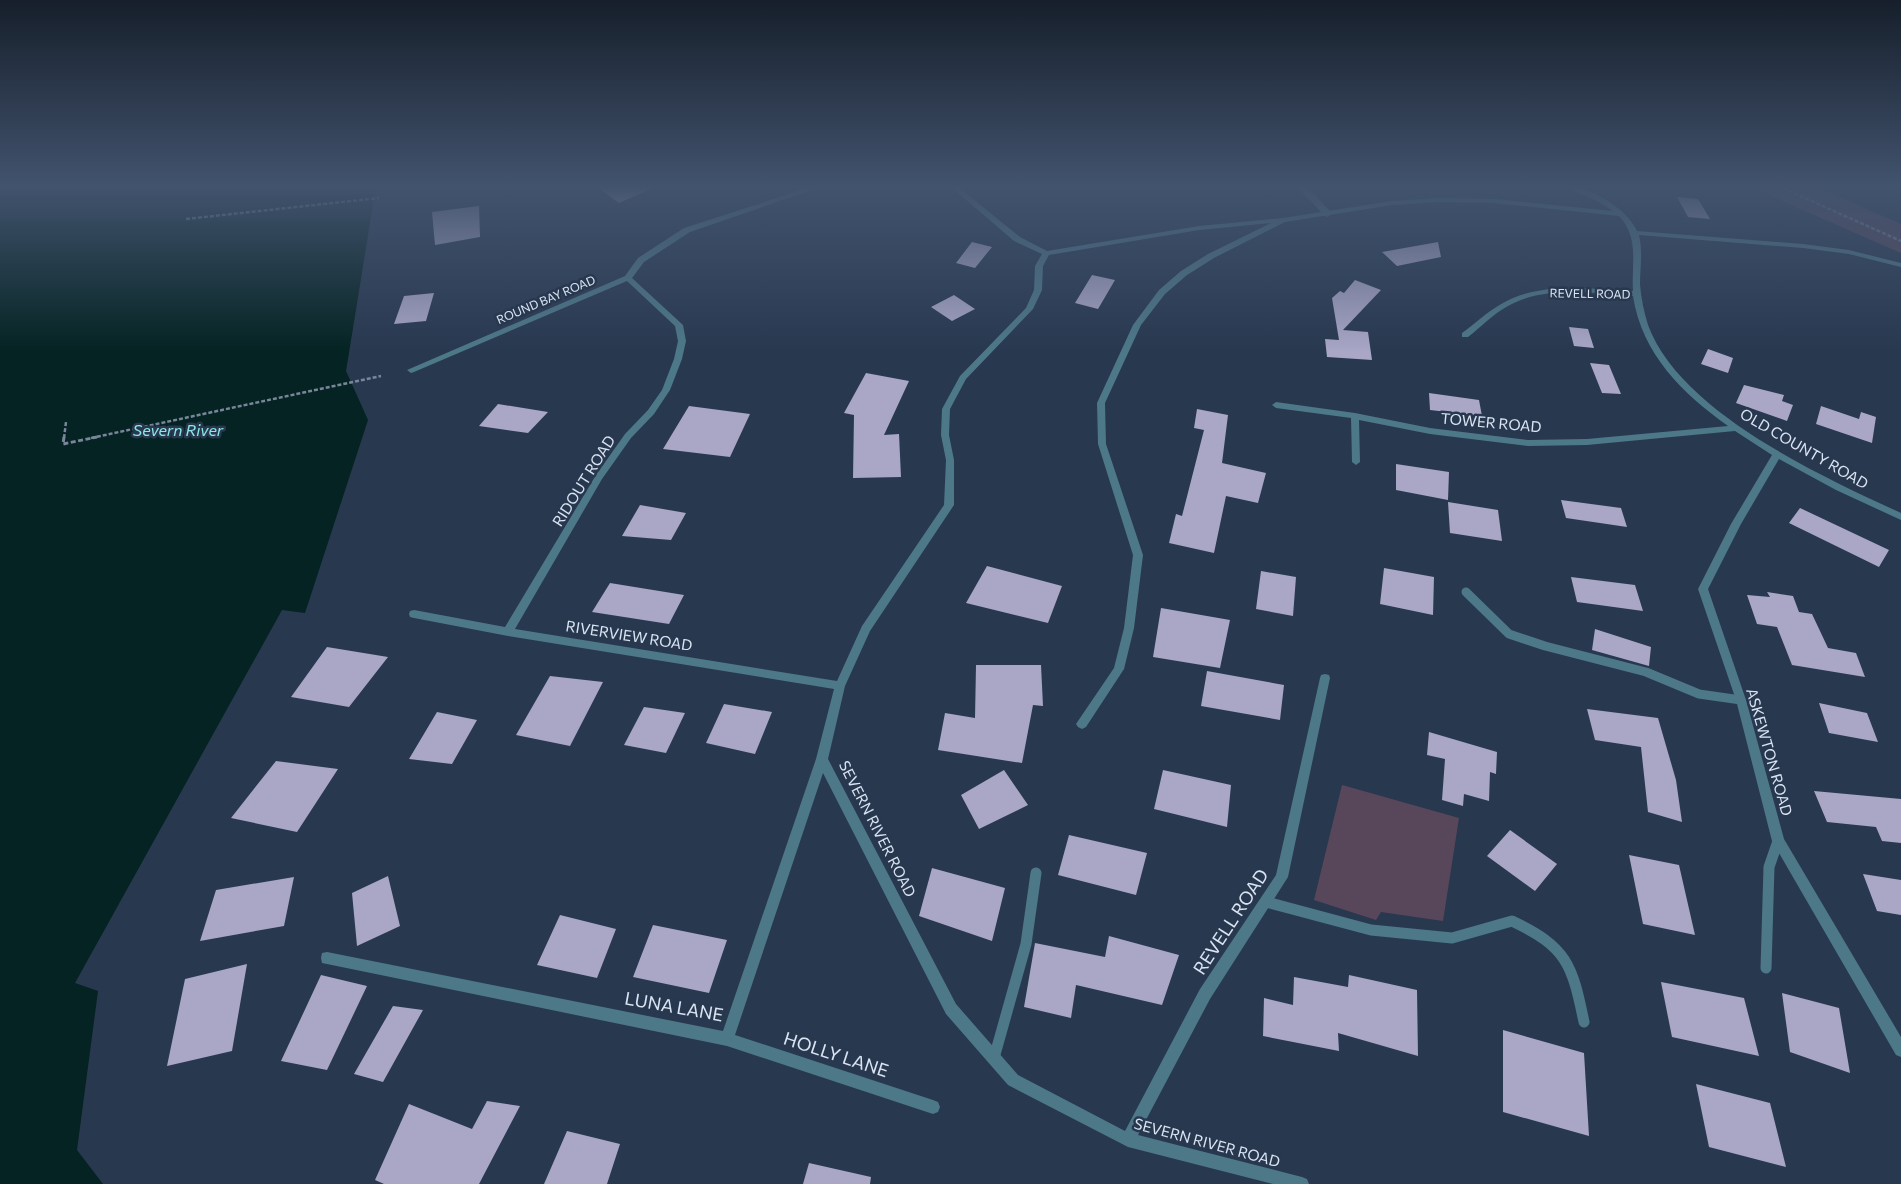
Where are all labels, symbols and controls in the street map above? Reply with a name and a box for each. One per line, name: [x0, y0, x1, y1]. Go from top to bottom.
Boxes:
street label: ROUND BAY ROAD: [494, 272, 597, 326]
street label: REVELL ROAD: [1549, 285, 1631, 301]
street label: OLD COUNTY ROAD: [1737, 404, 1872, 492]
street label: TOWER ROAD: [1440, 409, 1542, 435]
water label: Severn River: [133, 420, 224, 439]
street label: RIDOUT ROAD: [548, 432, 618, 529]
street label: RIVERVIEW ROAD: [565, 616, 694, 654]
street label: ASKEWTON ROAD: [1743, 686, 1797, 818]
street label: SEVERN RIVER ROAD: [836, 757, 920, 900]
street label: REVELL ROAD: [1188, 865, 1272, 978]
street label: LUNA LANE: [623, 987, 725, 1026]
street label: HOLLY LANE: [781, 1027, 892, 1081]
street label: SEVERN RIVER ROAD: [1132, 1114, 1282, 1170]

